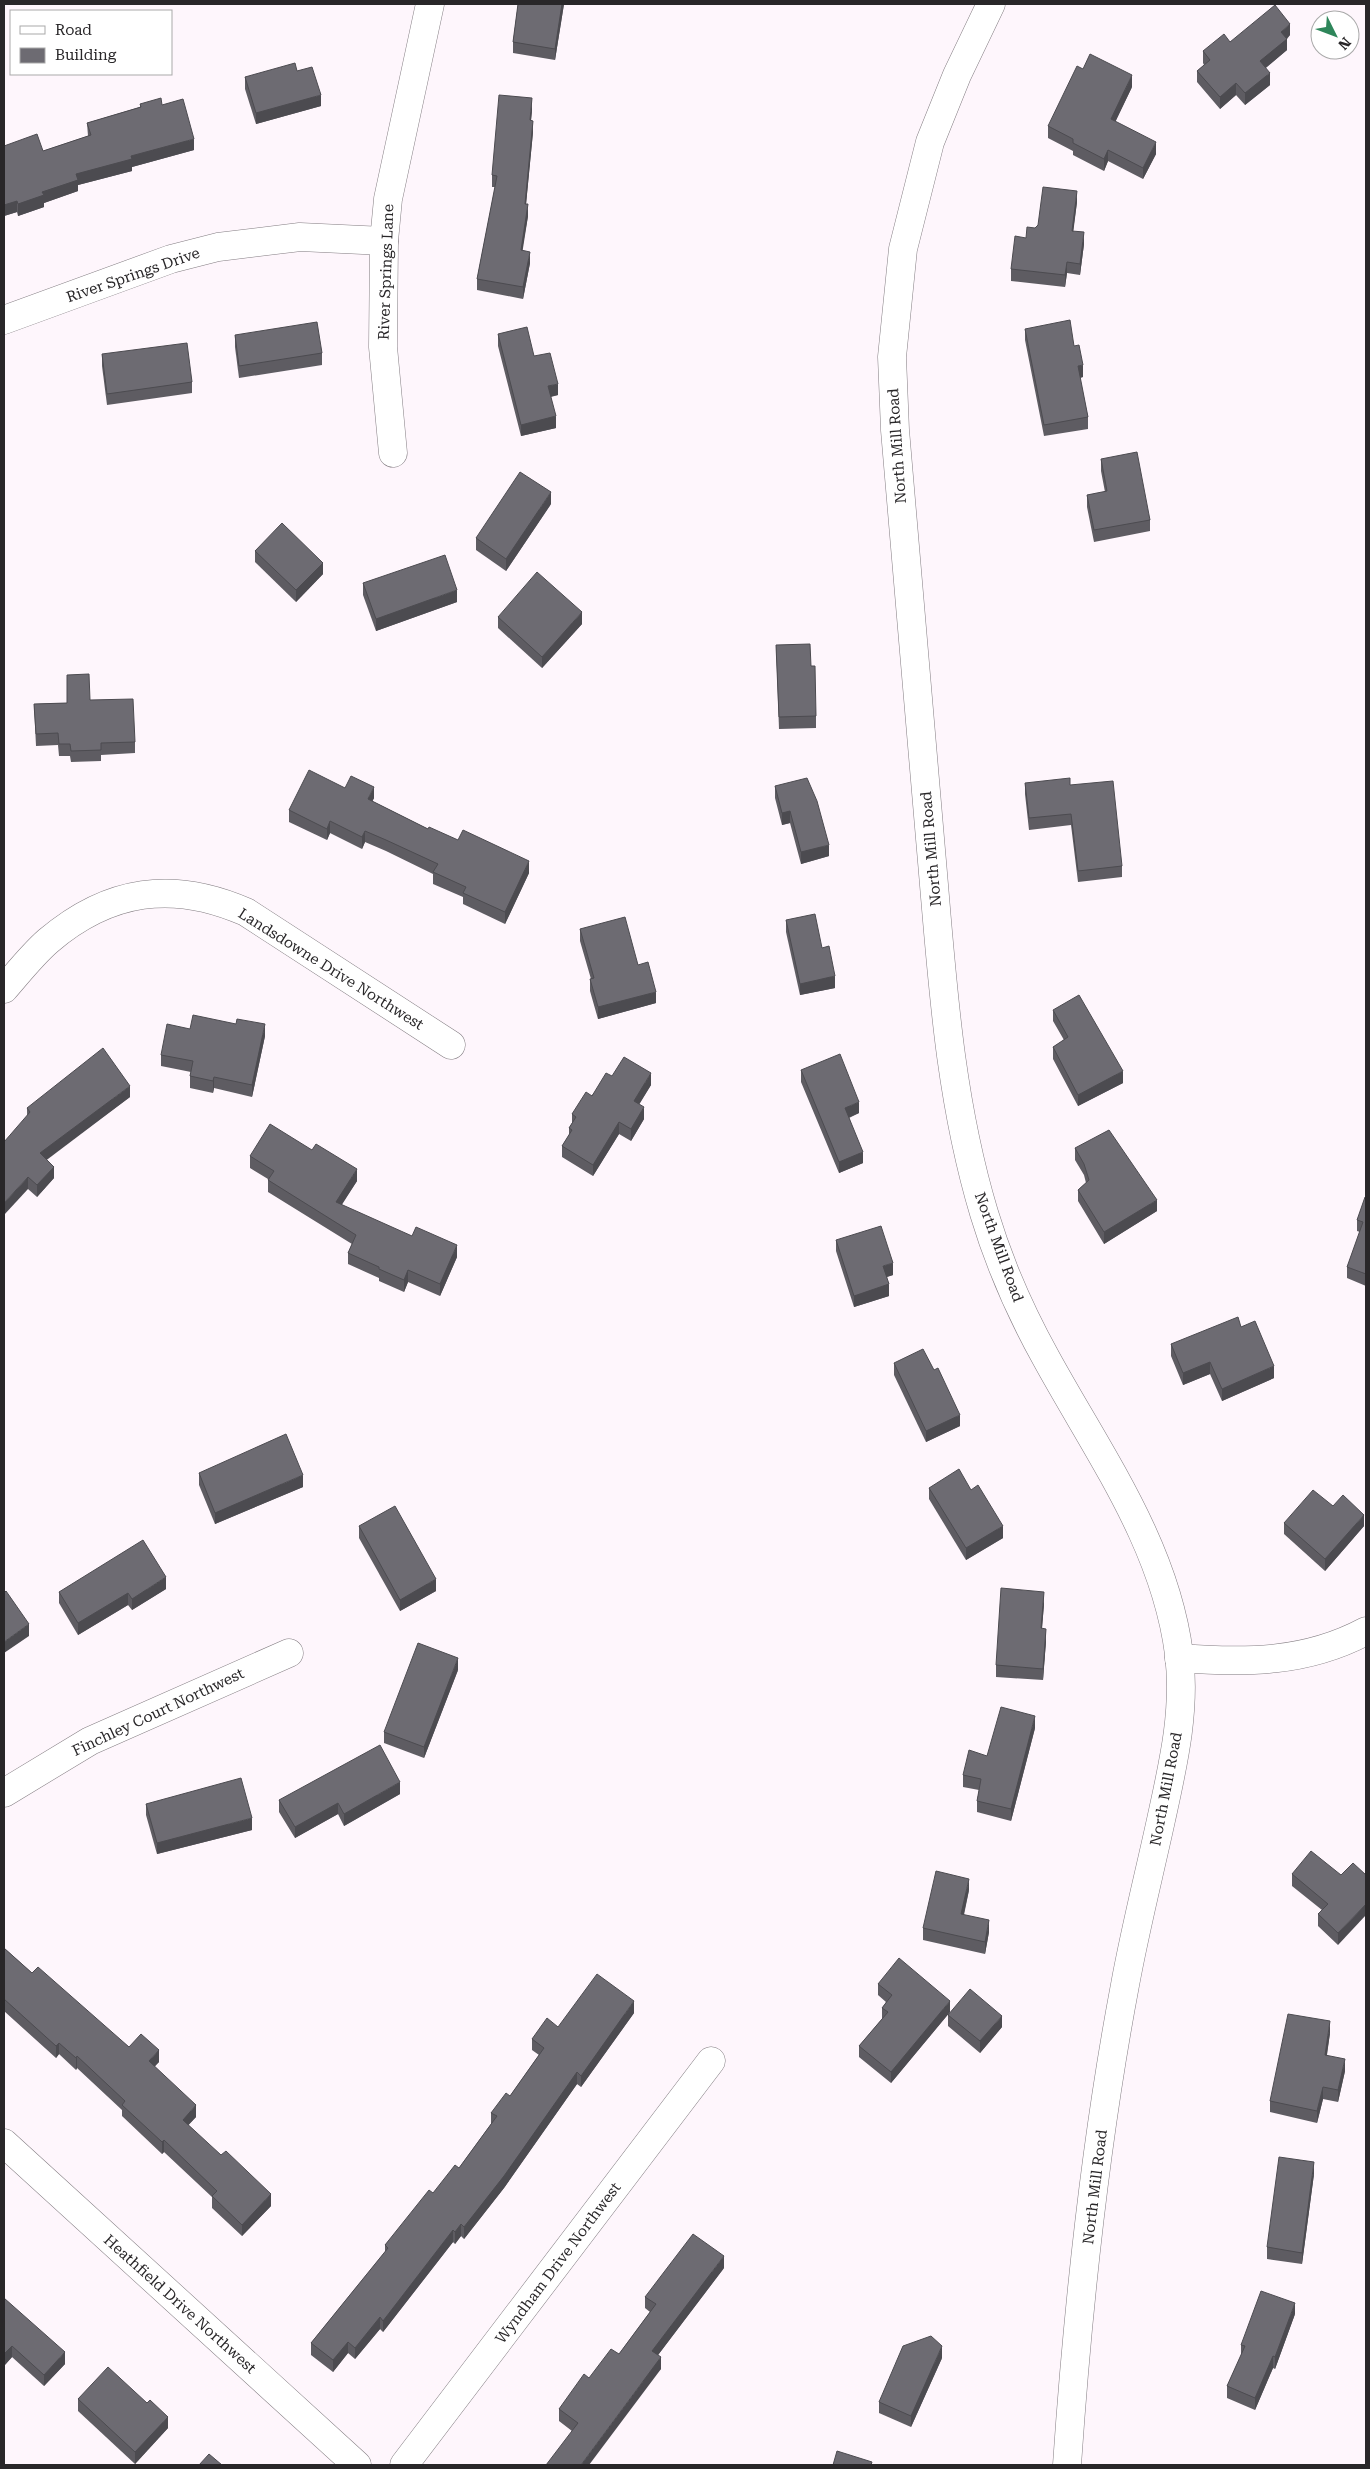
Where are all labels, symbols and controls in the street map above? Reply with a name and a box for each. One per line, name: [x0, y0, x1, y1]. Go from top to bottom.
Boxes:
legend: [10, 10, 172, 75]
north arrow: [1310, 10, 1360, 60]
text: Road: [55, 21, 92, 39]
text: N: [1335, 34, 1354, 53]
text: Building: [55, 46, 117, 64]
street label: River Springs Lane: [375, 204, 397, 340]
street label: River Springs Drive: [64, 244, 202, 306]
street label: North Mill Road: [884, 387, 910, 504]
street label: North Mill Road: [917, 790, 945, 907]
street label: Landsdowne Drive Northwest: [235, 904, 427, 1034]
street label: North Mill Road: [971, 1190, 1027, 1305]
street label: Finchley Court Northwest: [69, 1664, 247, 1760]
street label: North Mill Road: [1146, 1730, 1186, 1847]
street label: North Mill Road: [1079, 2128, 1111, 2245]
street label: Wyndham Drive Northwest: [492, 2179, 625, 2347]
street label: Heathfield Drive Northwest: [100, 2231, 260, 2377]

